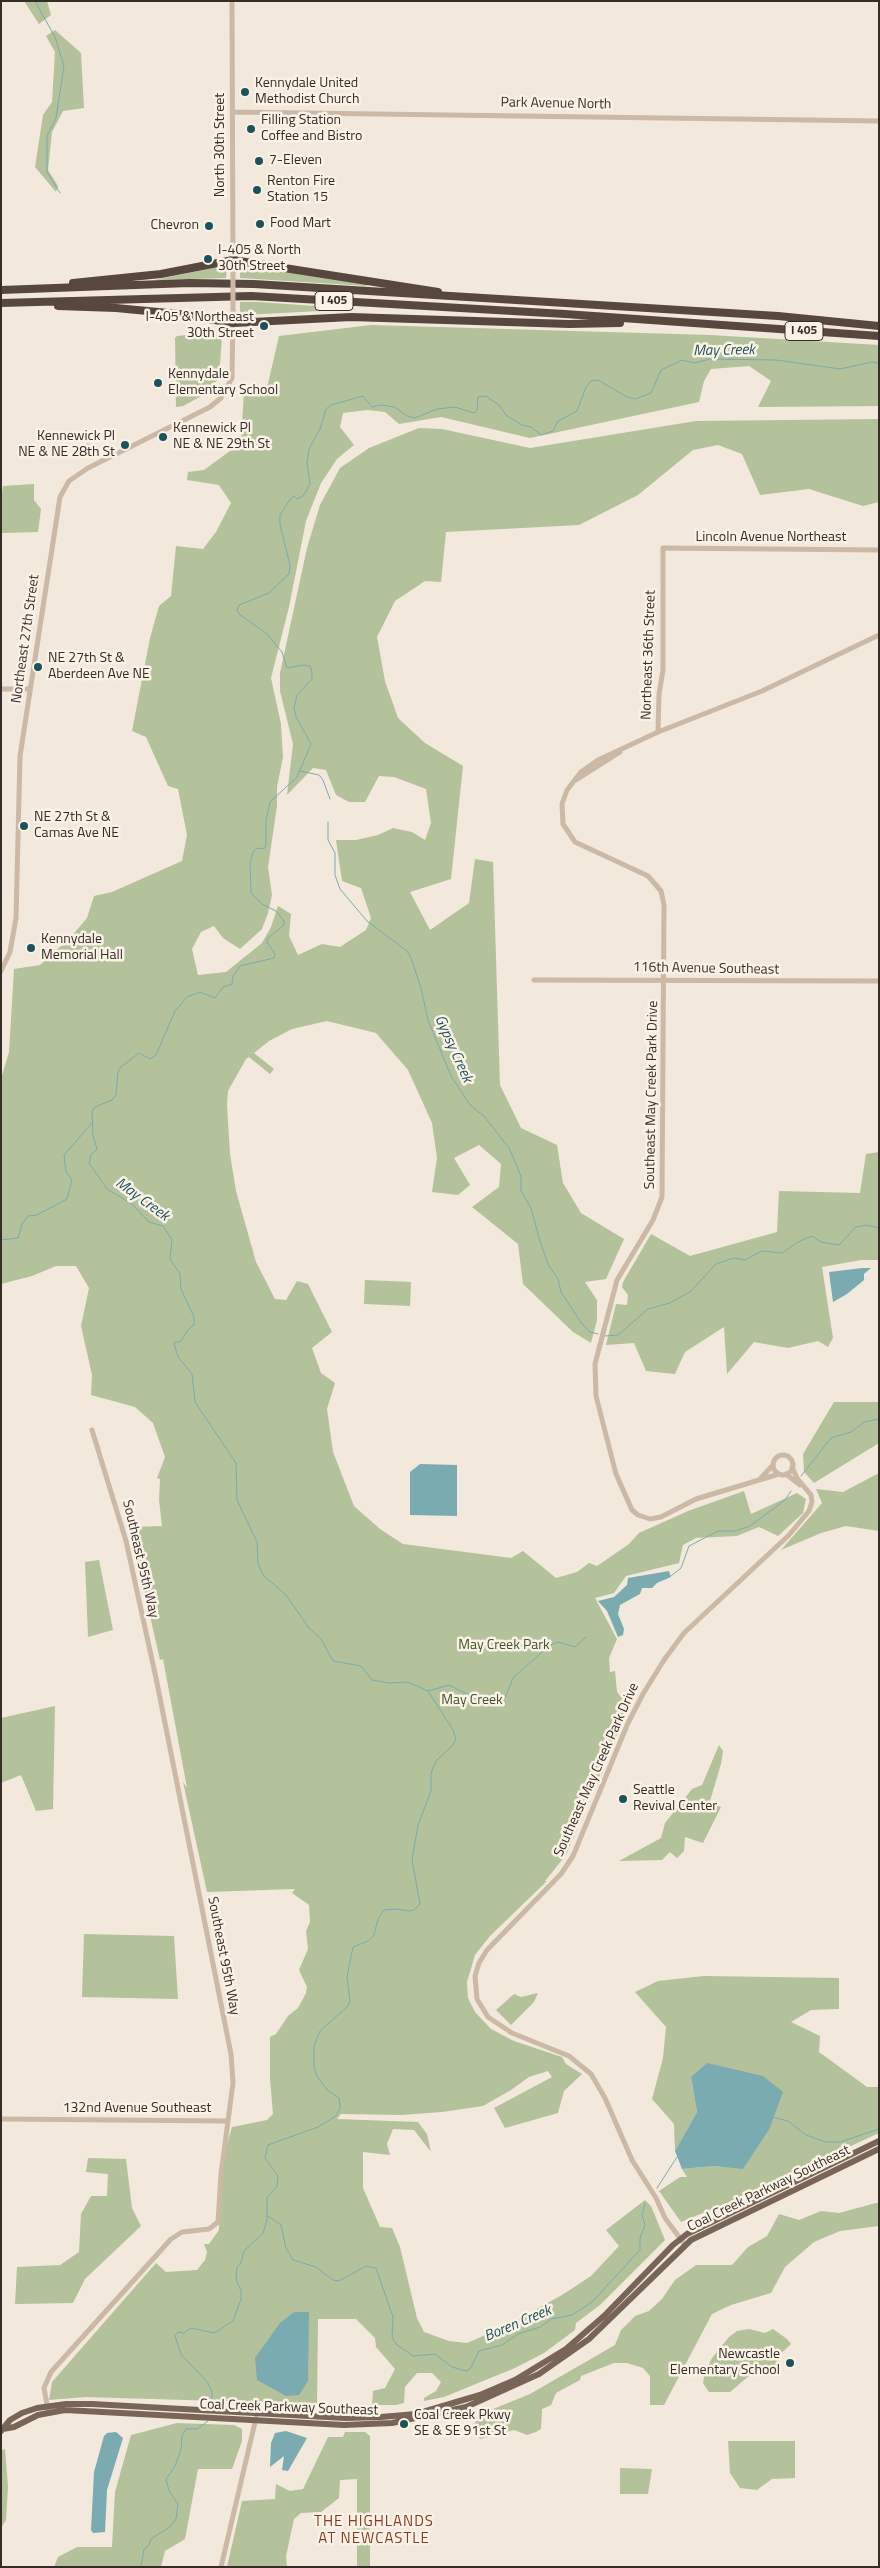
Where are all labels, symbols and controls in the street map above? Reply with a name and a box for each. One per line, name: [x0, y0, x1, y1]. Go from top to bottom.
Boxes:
place label: Kennydale United Methodist Church: [255, 76, 359, 108]
marker: Kennydale United Methodist Church: [239, 86, 251, 98]
street label: North 30th Street: [213, 93, 229, 197]
street label: Park Avenue North: [500, 95, 612, 113]
place label: Filling Station Coffee and Bistro: [261, 113, 362, 146]
marker: Filling Station Coffee and Bistro: [245, 123, 257, 135]
place label: 7-Eleven: [269, 153, 322, 169]
marker: 7-Eleven: [253, 155, 265, 167]
place label: Renton Fire Station 15: [267, 174, 335, 206]
marker: Renton Fire Station 15: [251, 184, 263, 196]
place label: Food Mart: [270, 216, 331, 232]
place label: Chevron: [151, 218, 199, 234]
marker: Food Mart: [254, 218, 266, 230]
marker: Chevron: [203, 220, 215, 232]
place label: I-405 & North 30th Street: [218, 243, 301, 276]
marker: I-405 & North 30th Street: [202, 253, 214, 265]
road number: I 405: [315, 292, 353, 310]
place label: I-405 & Northeast 30th Street: [146, 310, 254, 342]
marker: I-405 & Northeast 30th Street: [258, 320, 270, 332]
road number: I 405: [785, 322, 823, 341]
water label: May Creek: [693, 341, 755, 361]
place label: Kennydale Elementary School: [168, 367, 278, 400]
marker: Kennydale Elementary School: [152, 377, 164, 389]
place label: Kennewick Pl NE & NE 29th St: [173, 421, 270, 454]
place label: Kennewick Pl NE & NE 28th St: [18, 429, 115, 462]
marker: Kennewick Pl NE & NE 29th St: [157, 431, 169, 443]
marker: Kennewick Pl NE & NE 28th St: [119, 439, 131, 451]
street label: Lincoln Avenue Northeast: [696, 530, 846, 546]
street label: Northeast 27th Street: [9, 573, 43, 705]
street label: Northeast 36th Street: [638, 590, 660, 720]
place label: NE 27th St & Aberdeen Ave NE: [48, 651, 150, 684]
marker: NE 27th St & Aberdeen Ave NE: [32, 661, 44, 673]
place label: NE 27th St & Camas Ave NE: [34, 810, 119, 842]
marker: NE 27th St & Camas Ave NE: [18, 820, 30, 832]
place label: Kennydale Memorial Hall: [41, 932, 123, 964]
marker: Kennydale Memorial Hall: [25, 942, 37, 954]
street label: 116th Avenue Southeast: [633, 959, 779, 979]
street label: Southeast May Creek Park Drive: [642, 1001, 662, 1189]
water label: Gypsy Creek: [430, 1013, 476, 1085]
water label: May Creek: [112, 1175, 172, 1225]
street label: Southeast 95th Way: [118, 1498, 162, 1620]
park label: May Creek Park: [458, 1638, 550, 1654]
street label: Southeast May Creek Park Drive: [551, 1680, 643, 1860]
park label: May Creek: [441, 1693, 503, 1709]
place label: Seattle Revival Center: [633, 1783, 717, 1815]
marker: Seattle Revival Center: [617, 1793, 629, 1805]
street label: Southeast 95th Way: [203, 1895, 243, 2017]
street label: 132nd Avenue Southeast: [63, 2101, 211, 2117]
street label: Coal Creek Parkway Southeast: [685, 2142, 853, 2236]
water label: Boren Creek: [482, 2302, 554, 2346]
place label: Newcastle Elementary School: [670, 2347, 780, 2380]
marker: Newcastle Elementary School: [784, 2357, 796, 2369]
street label: Coal Creek Parkway Southeast: [199, 2396, 379, 2420]
place label: Coal Creek Pkwy SE & SE 91st St: [414, 2408, 511, 2440]
marker: Coal Creek Pkwy SE & SE 91st St: [398, 2418, 410, 2430]
district label: THE HIGHLANDS AT NEWCASTLE: [312, 2513, 436, 2548]

